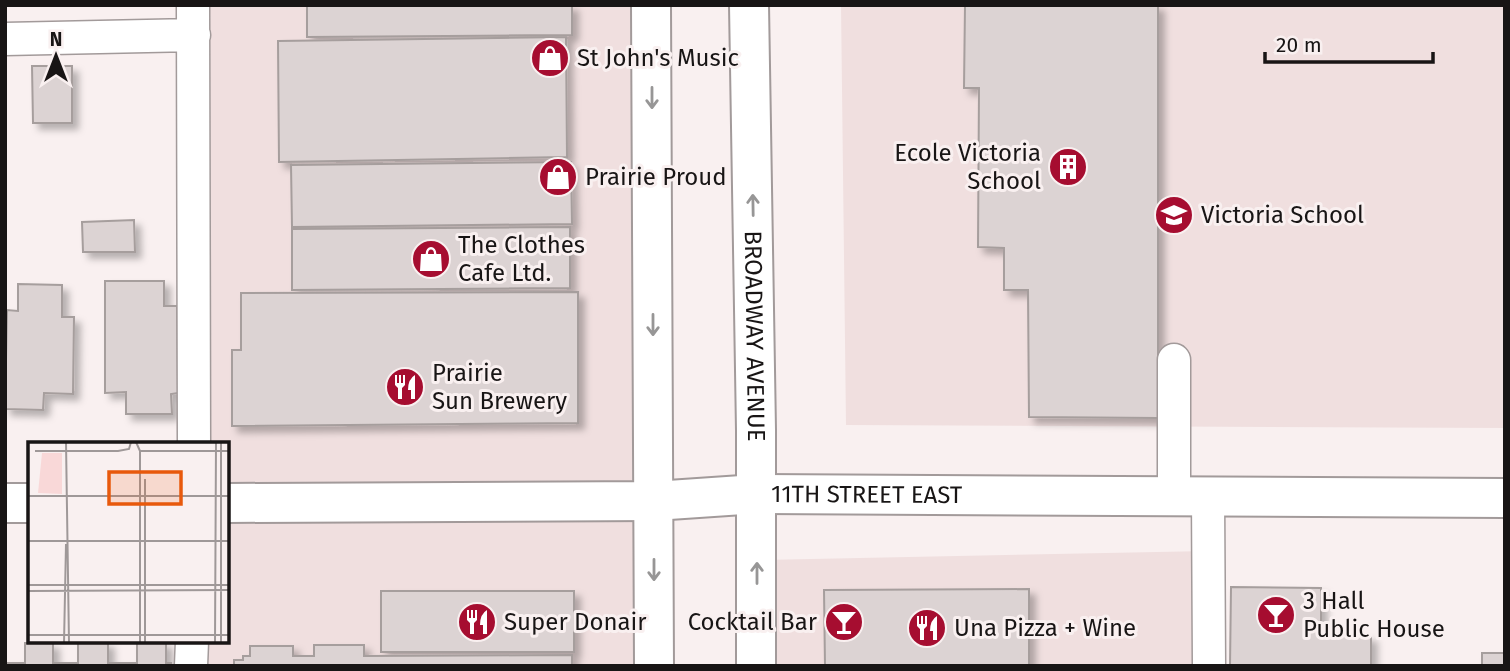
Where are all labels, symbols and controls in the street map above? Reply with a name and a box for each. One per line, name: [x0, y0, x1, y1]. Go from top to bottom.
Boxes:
north arrow: [21, 21, 91, 91]
scale bar: [1265, 21, 1433, 65]
text: N: [50, 28, 62, 51]
text: 20 m: [1276, 32, 1322, 58]
shop icon: St John's Music: [529, 37, 571, 79]
place label: St John's Music: [577, 44, 739, 72]
one-way arrow: [645, 86, 659, 109]
place label: Ecole Victoria School: [894, 139, 1041, 195]
building icon: Ecole Victoria School: [1047, 146, 1089, 188]
shop icon: Prairie Proud: [537, 156, 579, 198]
place label: Prairie Proud: [585, 163, 727, 191]
one-way arrow: [747, 194, 760, 217]
school or university icon: Victoria School: [1153, 194, 1195, 236]
place label: Victoria School: [1201, 201, 1364, 229]
street label: BROADWAY AVENUE: [739, 230, 770, 442]
place label: The Clothes Cafe Ltd.: [458, 231, 585, 287]
shop icon: The Clothes Cafe Ltd.: [410, 238, 452, 280]
one-way arrow: [646, 314, 660, 337]
place label: Prairie Sun Brewery: [432, 359, 567, 415]
restaurant icon: Prairie Sun Brewery: [384, 366, 426, 408]
inset map: [28, 442, 229, 643]
street label: 11TH STREET EAST: [771, 480, 963, 509]
one-way arrow: [647, 558, 661, 581]
one-way arrow: [750, 562, 764, 585]
place label: 3 Hall Public House: [1303, 587, 1445, 643]
bar icon: 3 Hall Public House: [1255, 594, 1297, 636]
restaurant icon: Super Donair: [456, 601, 498, 643]
bar icon: Cocktail Bar: [823, 601, 865, 643]
restaurant icon: Una Pizza + Wine: [906, 607, 948, 649]
place label: Super Donair: [504, 608, 647, 636]
place label: Cocktail Bar: [688, 608, 818, 636]
place label: Una Pizza + Wine: [954, 614, 1136, 642]

